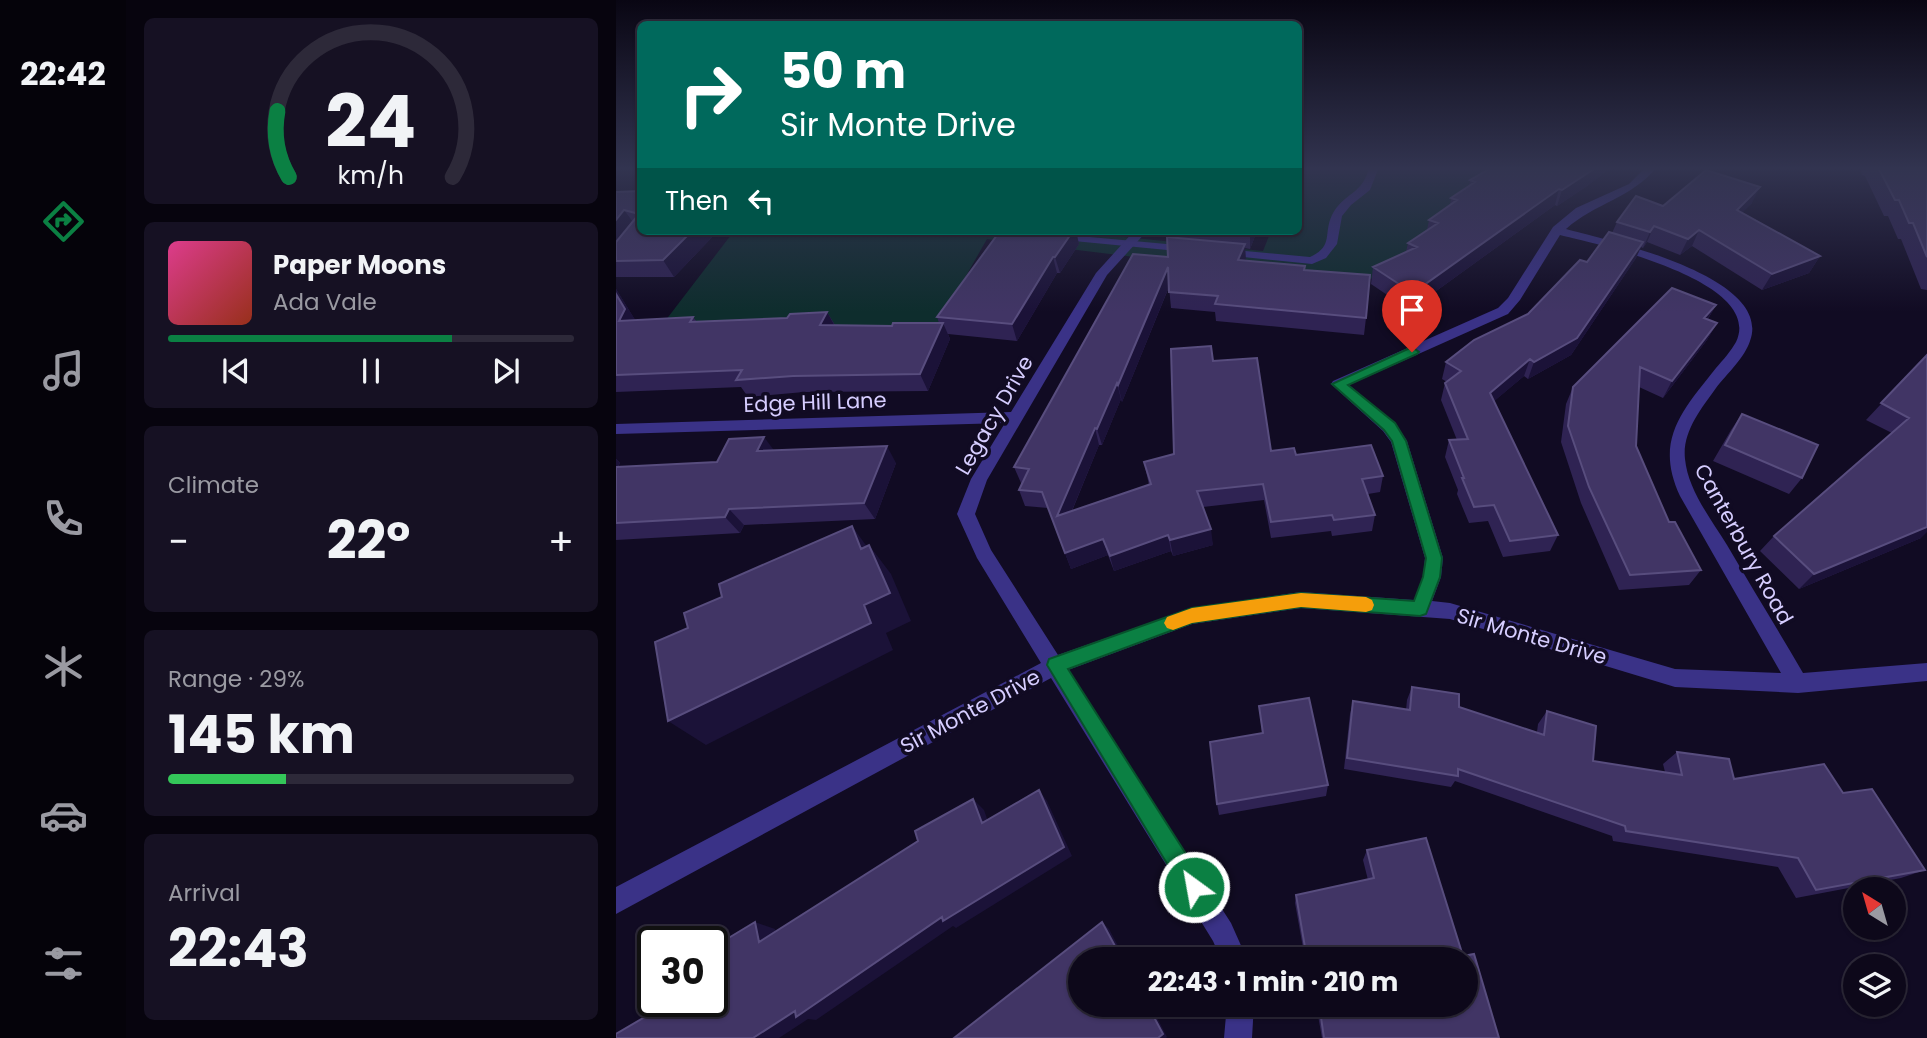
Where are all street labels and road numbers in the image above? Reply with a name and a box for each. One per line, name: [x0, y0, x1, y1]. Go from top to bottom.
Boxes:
street label: Legacy Drive: [948, 350, 1040, 480]
street label: Edge Hill Lane: [743, 385, 887, 419]
street label: Canterbury Road: [1688, 458, 1800, 630]
street label: Sir Monte Drive: [1454, 601, 1610, 671]
street label: Sir Monte Drive: [895, 662, 1045, 760]

